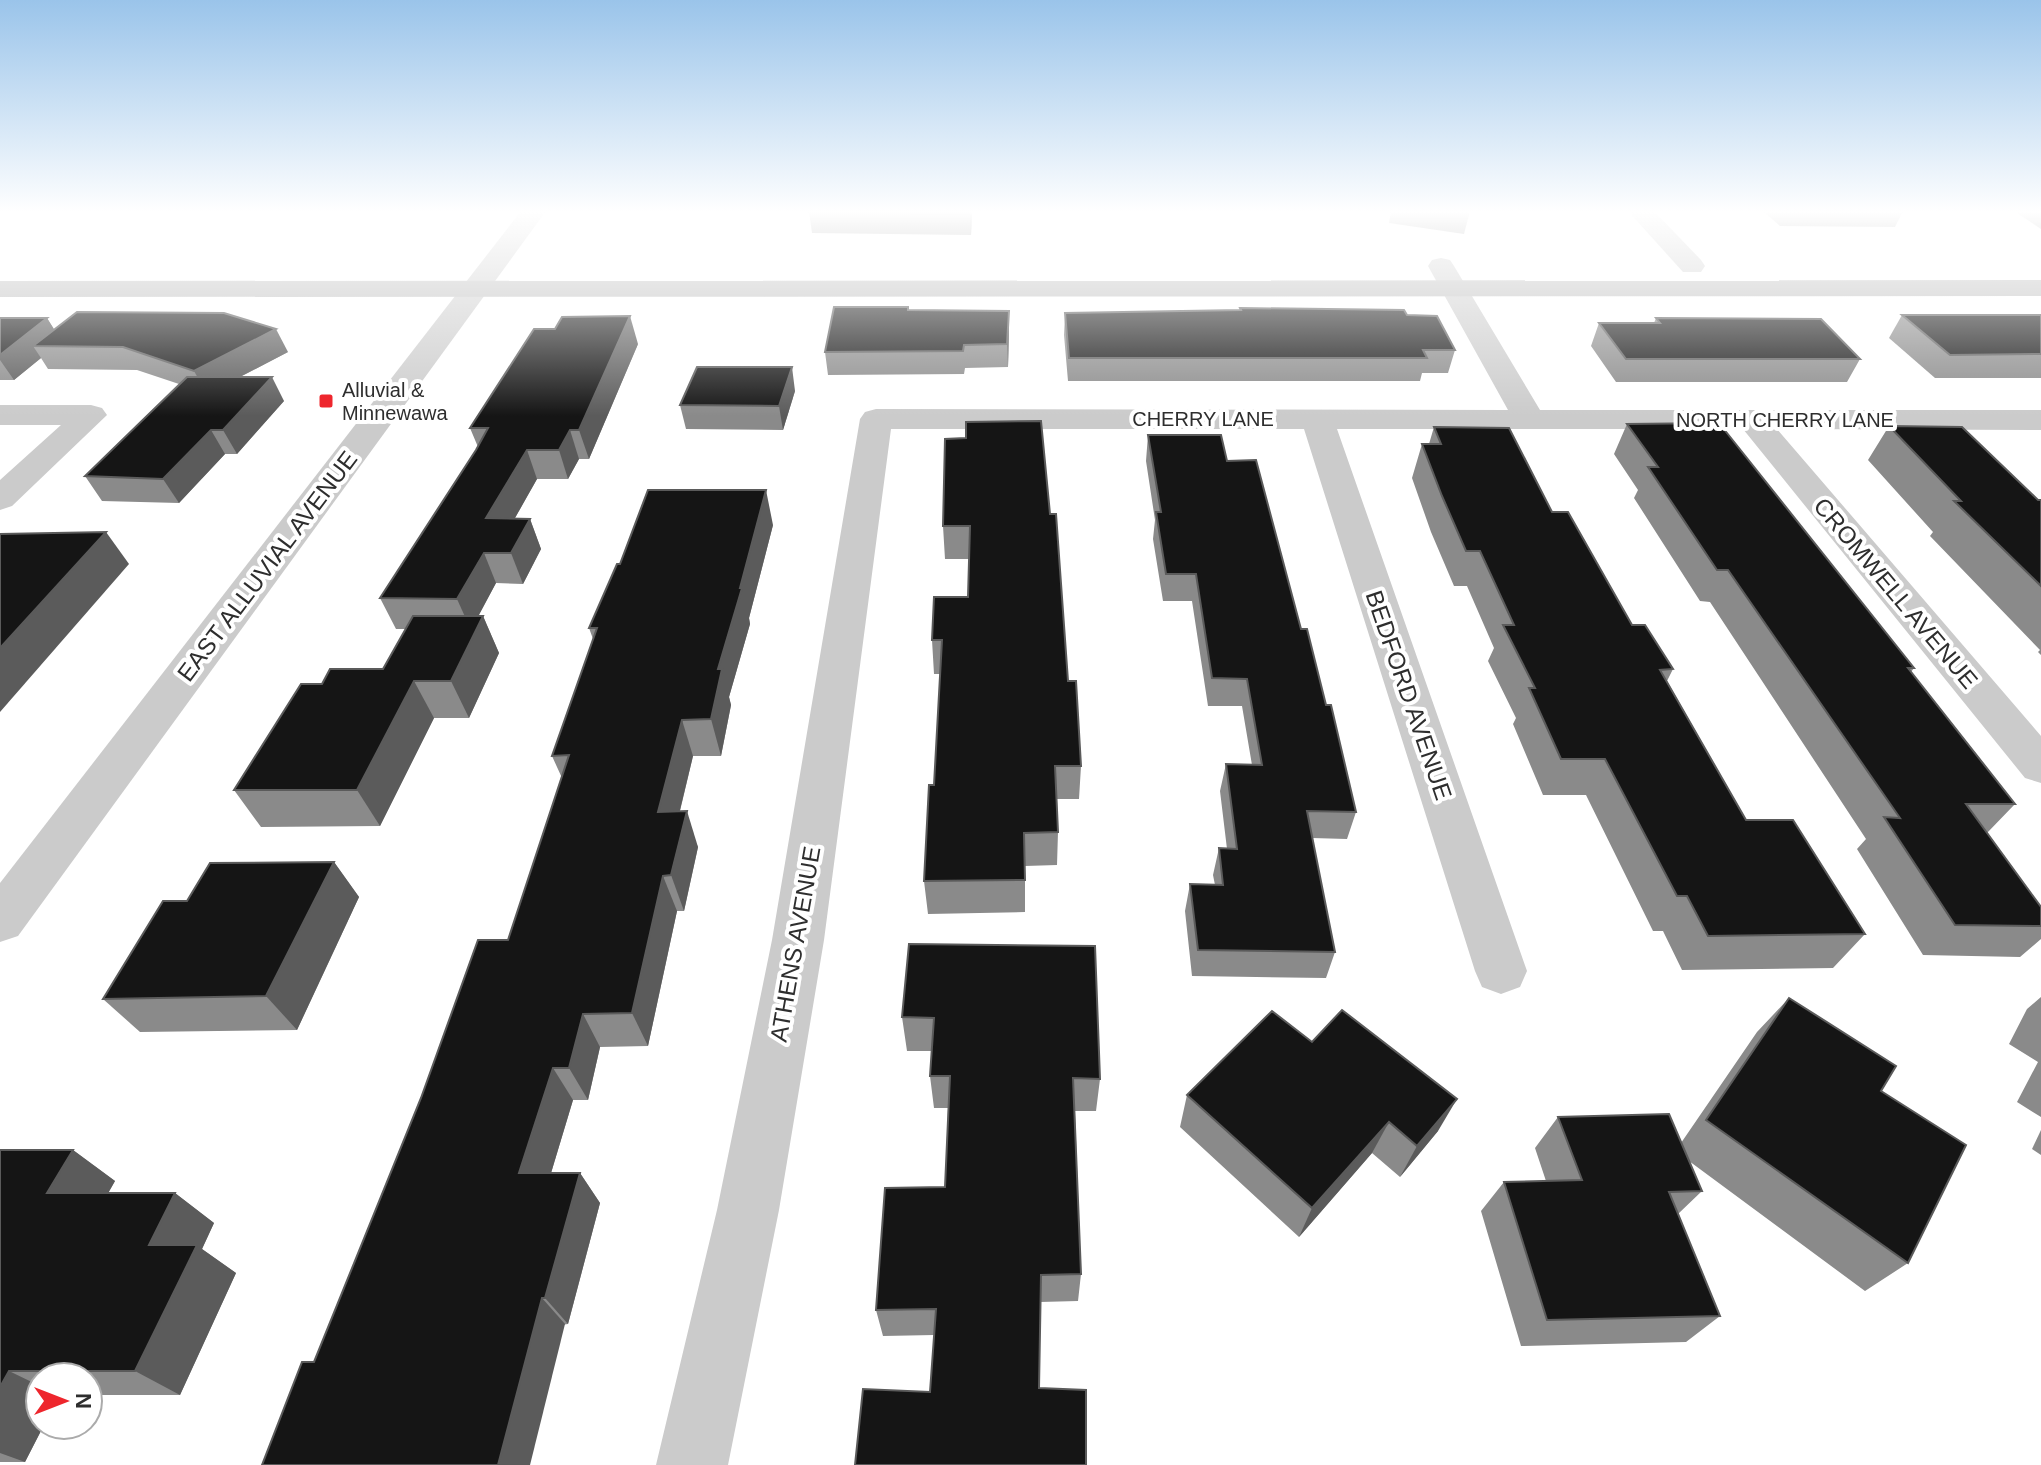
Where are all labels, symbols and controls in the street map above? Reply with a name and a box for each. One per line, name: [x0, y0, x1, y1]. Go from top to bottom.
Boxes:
place label: Alluvial & Minnewawa: [342, 379, 448, 424]
marker: Alluvial & Minnewawa: [317, 392, 335, 410]
street label: CHERRY LANE: [1132, 408, 1274, 430]
street label: NORTH CHERRY LANE: [1676, 409, 1894, 431]
street label: EAST ALLUVIAL AVENUE: [172, 446, 362, 686]
street label: CROMWELL AVENUE: [1809, 492, 1983, 694]
street label: BEDFORD AVENUE: [1360, 587, 1458, 803]
street label: ATHENS AVENUE: [765, 844, 825, 1044]
north arrow: [24, 1361, 104, 1441]
text: N: [71, 1393, 96, 1409]

